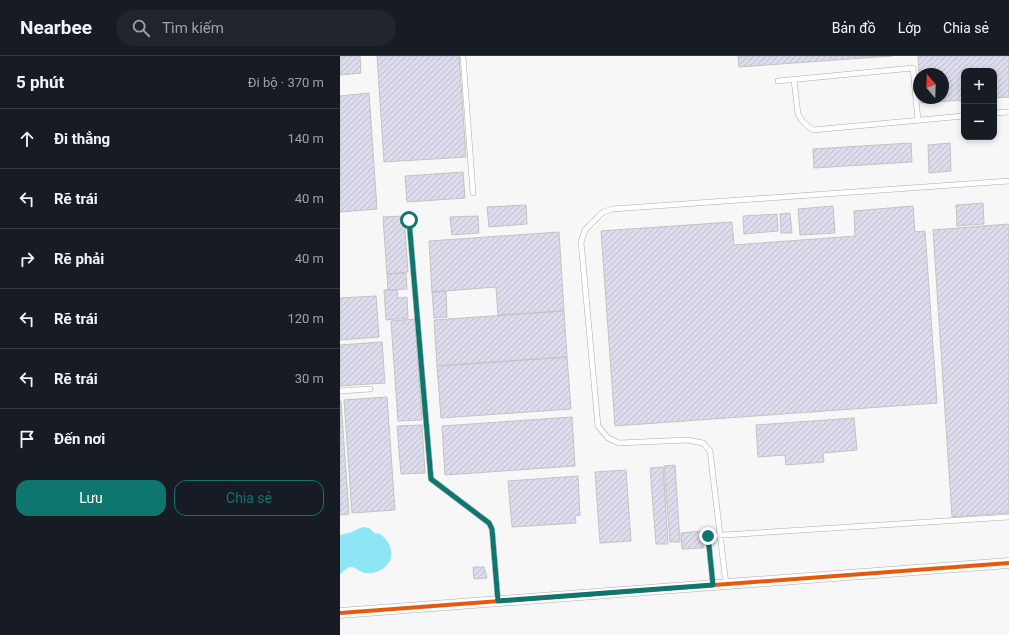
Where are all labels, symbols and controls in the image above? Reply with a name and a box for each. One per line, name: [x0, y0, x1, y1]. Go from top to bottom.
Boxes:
search box: [116, 10, 396, 46]
text: Nearbee: [20, 16, 92, 39]
icon: search: [130, 17, 152, 39]
text: Tìm kiếm: [162, 19, 224, 37]
text: Bản đồ: [832, 20, 876, 36]
text: Lớp: [898, 20, 921, 36]
text: Chia sẻ: [943, 20, 989, 36]
north arrow: [913, 68, 949, 104]
map controls: [961, 68, 997, 140]
button: +: [961, 68, 997, 104]
text: 5 phút: [16, 72, 64, 92]
text: Đi bộ · 370 m: [248, 75, 324, 90]
button: −: [961, 104, 997, 140]
icon: ahead: [16, 128, 38, 150]
text: Đi thẳng: [54, 130, 110, 148]
text: 140 m: [287, 131, 324, 146]
icon: left: [16, 188, 38, 210]
text: Rẽ trái: [54, 190, 98, 208]
text: 40 m: [295, 191, 324, 206]
route start: [400, 211, 418, 229]
icon: right: [16, 248, 38, 270]
text: Rẽ phải: [54, 250, 104, 268]
text: 40 m: [295, 251, 324, 266]
icon: left: [16, 308, 38, 330]
text: Rẽ trái: [54, 310, 98, 328]
text: 120 m: [287, 311, 324, 326]
icon: left: [16, 368, 38, 390]
text: Rẽ trái: [54, 370, 98, 388]
text: 30 m: [295, 371, 324, 386]
icon: arrive: [16, 428, 38, 450]
text: Đến nơi: [54, 430, 105, 448]
button: Lưu: [16, 480, 166, 516]
button: Chia sẻ: [174, 480, 324, 516]
route end: [699, 527, 717, 545]

